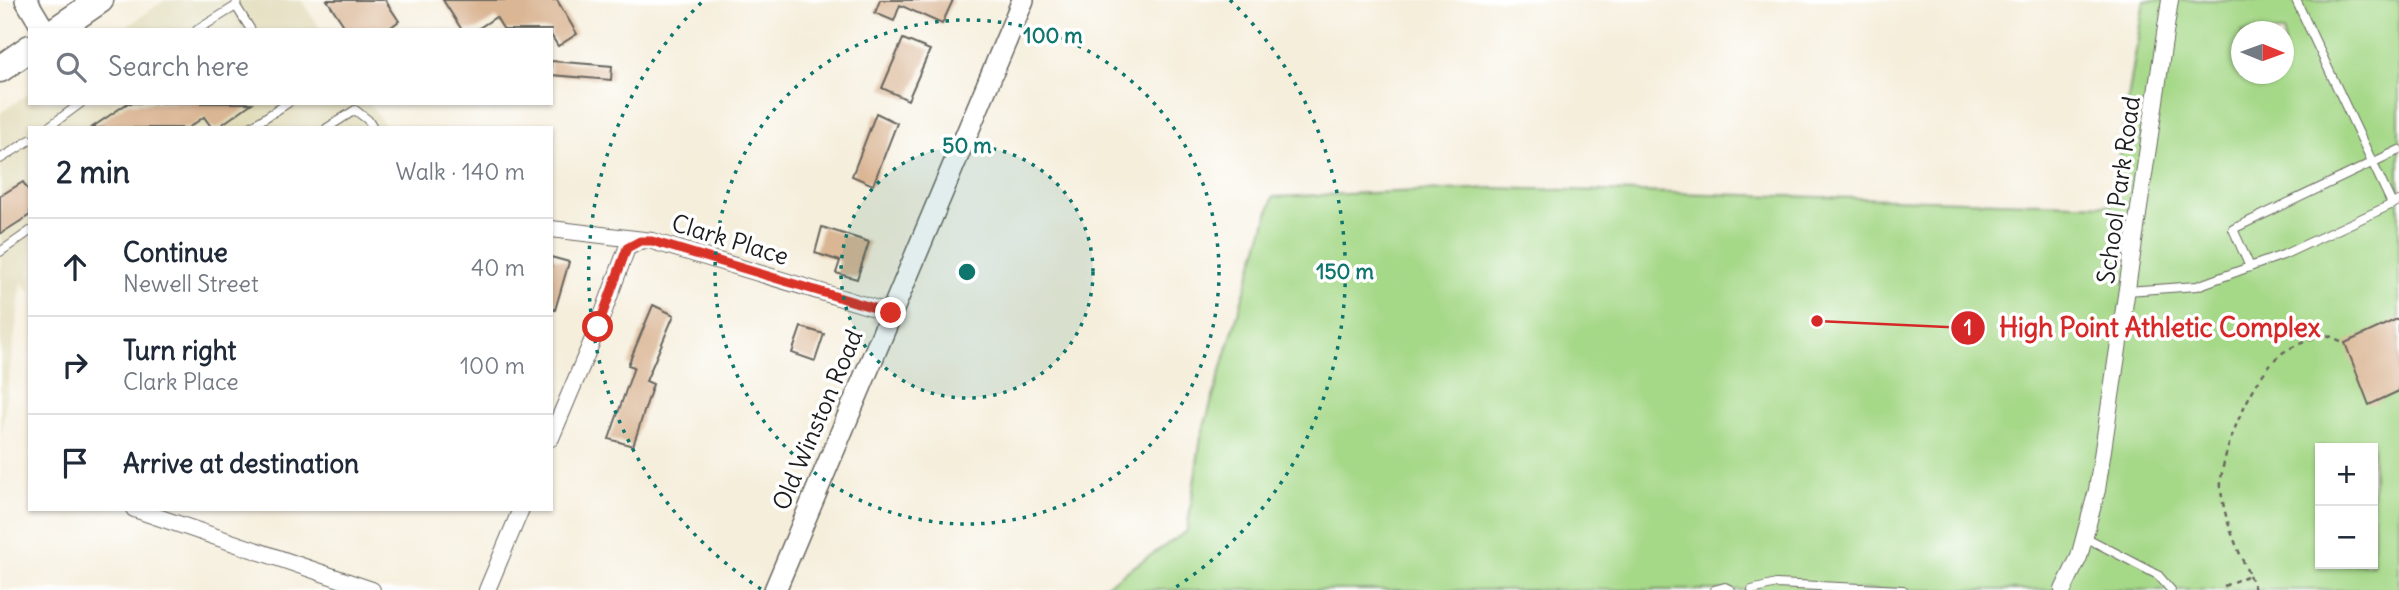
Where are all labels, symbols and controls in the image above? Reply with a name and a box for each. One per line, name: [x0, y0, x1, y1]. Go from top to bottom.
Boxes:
north arrow: [2231, 21, 2294, 84]
text: 100 m: [1023, 22, 1083, 49]
search box: [28, 28, 553, 105]
icon: search: [52, 48, 90, 86]
text: Search here: [108, 50, 249, 83]
street label: School Park Road: [2090, 94, 2146, 286]
text: 50 m: [942, 132, 992, 159]
text: 2 min: [56, 153, 130, 191]
text: Walk · 140 m: [396, 157, 525, 186]
street label: Clark Place: [668, 207, 792, 271]
text: Continue: [123, 236, 228, 269]
icon: ahead: [56, 248, 94, 286]
text: 40 m: [471, 253, 525, 282]
text: 150 m: [1316, 258, 1374, 285]
centre of rings: [955, 260, 979, 284]
text: Newell Street: [123, 269, 259, 298]
route end: [875, 297, 906, 328]
callout: High Point Athletic Complex: [1951, 305, 2335, 352]
route start: [582, 311, 613, 342]
text: High Point Athletic Complex: [1999, 311, 2321, 344]
text: 1: [1964, 314, 1972, 341]
street label: Old Winston Road: [766, 325, 869, 514]
text: Turn right: [123, 334, 236, 367]
icon: right: [56, 346, 94, 384]
text: 100 m: [460, 351, 525, 380]
text: Clark Place: [123, 367, 239, 396]
map controls: [2315, 443, 2378, 569]
button: +: [2315, 443, 2378, 506]
icon: arrive: [56, 444, 94, 482]
text: Arrive at destination: [123, 447, 359, 480]
button: −: [2315, 506, 2378, 569]

